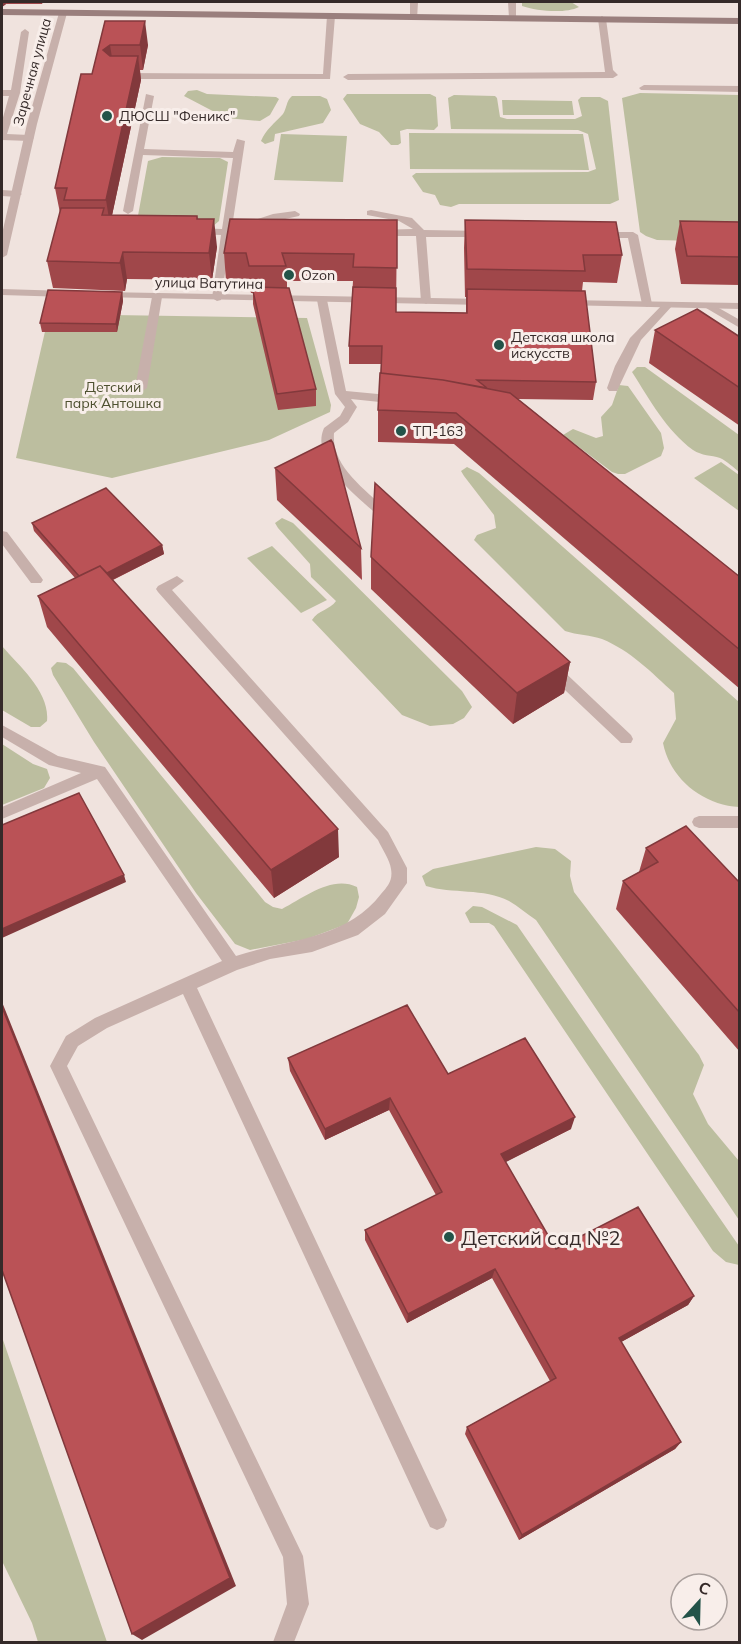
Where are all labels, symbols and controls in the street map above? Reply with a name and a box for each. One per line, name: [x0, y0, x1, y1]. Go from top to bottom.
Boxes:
street label: Заречная улица: [9, 16, 55, 128]
place label: ДЮСШ "Феникс": [119, 107, 235, 125]
marker: ДЮСШ "Феникс": [100, 109, 114, 123]
place label: Ozon: [301, 266, 335, 284]
marker: Ozon: [282, 268, 296, 282]
street label: улица Ватутина: [155, 273, 263, 293]
place label: Детская школа искусств: [511, 328, 615, 362]
marker: Детская школа искусств: [492, 338, 506, 352]
park label: Детский парк Антошка: [64, 378, 162, 412]
place label: ТП-163: [413, 422, 463, 440]
marker: ТП-163: [394, 424, 408, 438]
place label: Детский сад №2: [461, 1225, 620, 1250]
marker: Детский сад №2: [442, 1230, 456, 1244]
north arrow: [669, 1572, 729, 1632]
text: С: [696, 1577, 713, 1599]

